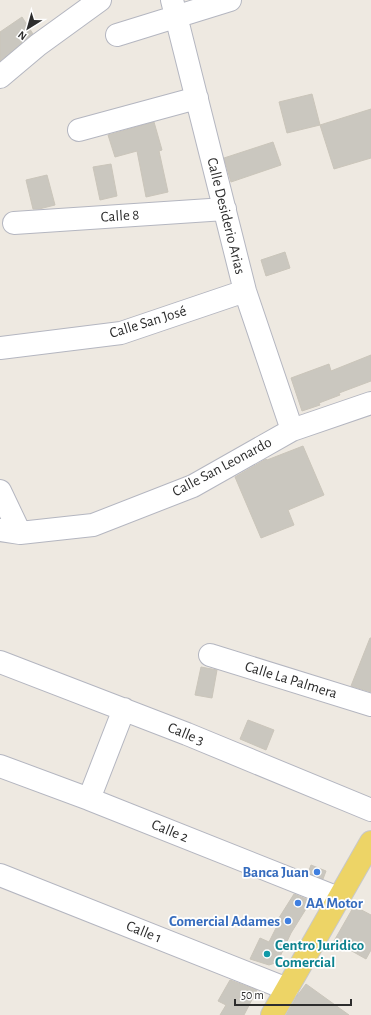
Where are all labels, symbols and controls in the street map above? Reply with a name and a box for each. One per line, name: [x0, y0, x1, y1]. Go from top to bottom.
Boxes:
north arrow: [8, 8, 48, 48]
text: N: [16, 29, 29, 42]
street label: Calle Desiderio Arias: [204, 156, 248, 276]
street label: Calle 8: [100, 207, 140, 225]
street label: Calle San José: [108, 303, 188, 341]
street label: Calle San Leonardo: [170, 435, 274, 499]
street label: Calle La Palmera: [243, 659, 339, 701]
street label: Calle 3: [166, 720, 206, 748]
street label: Calle 2: [149, 817, 191, 845]
place label: Banca Juan: [242, 865, 309, 880]
marker: Banca Juan: [312, 867, 322, 877]
place label: AA Motor: [306, 896, 364, 911]
marker: AA Motor: [293, 898, 303, 908]
place label: Comercial Adames: [169, 914, 280, 929]
marker: Comercial Adames: [283, 916, 293, 926]
street label: Calle 1: [124, 918, 164, 946]
place label: Centro Juridico Comercial: [275, 938, 364, 970]
marker: Centro Juridico Comercial: [262, 949, 272, 959]
scale bar: [235, 981, 351, 1007]
text: 50 m: [241, 989, 264, 1001]

